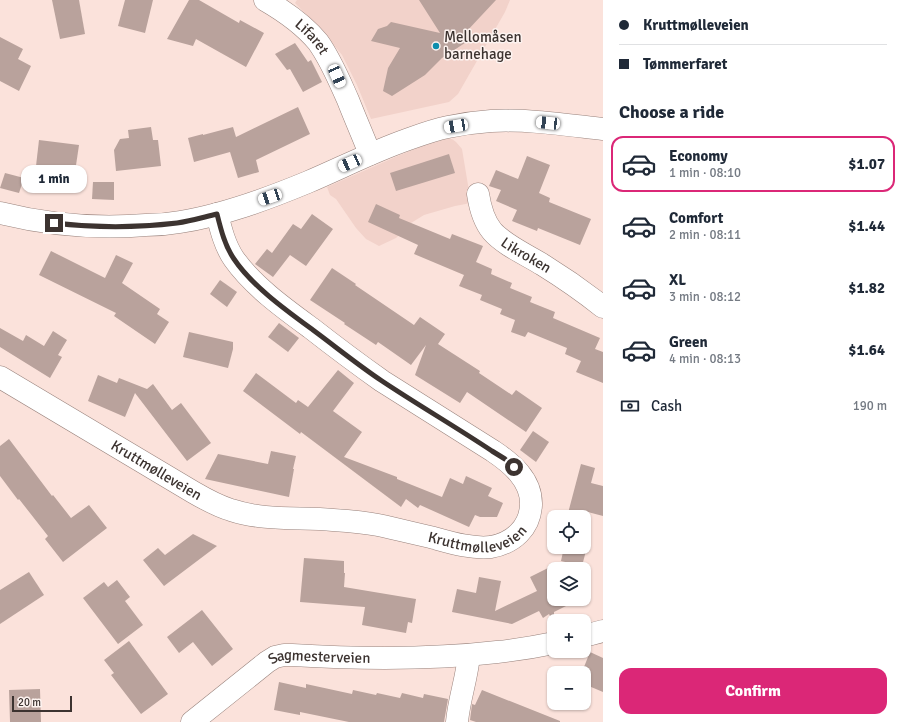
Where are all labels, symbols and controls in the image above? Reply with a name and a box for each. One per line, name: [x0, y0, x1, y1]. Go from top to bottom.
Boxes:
street label: Lifaret: [291, 15, 333, 58]
text: Kruttmølleveien: [643, 16, 749, 34]
place label: Mellomåsen barnehage: [444, 28, 522, 63]
marker: Mellomåsen barnehage: [431, 41, 441, 51]
text: Tømmerfaret: [643, 55, 727, 73]
car: [327, 63, 347, 89]
text: Choose a ride: [619, 101, 724, 123]
car: [535, 116, 561, 130]
car: [443, 118, 469, 134]
icon: car: [621, 146, 657, 182]
text: Economy: [669, 147, 728, 165]
car: [337, 153, 363, 173]
text: $1.07: [848, 155, 885, 173]
callout: 1 min: [21, 165, 87, 193]
text: 1 min · 08:10: [669, 165, 741, 181]
text: 1 min: [38, 171, 70, 187]
car: [257, 187, 283, 207]
icon: car: [621, 208, 657, 244]
text: Comfort: [669, 209, 723, 227]
route end: [45, 214, 63, 232]
text: $1.44: [848, 217, 885, 235]
text: 2 min · 08:11: [669, 227, 741, 243]
street label: Likroken: [497, 233, 555, 277]
icon: car: [621, 270, 657, 306]
text: XL: [669, 271, 686, 289]
text: $1.82: [848, 279, 885, 297]
text: 3 min · 08:12: [669, 289, 741, 305]
icon: car: [621, 332, 657, 368]
text: Green: [669, 333, 708, 351]
text: $1.64: [848, 341, 885, 359]
text: 4 min · 08:13: [669, 351, 741, 367]
icon: cash: [619, 395, 641, 417]
text: Cash: [651, 397, 682, 415]
text: 190 m: [853, 398, 887, 414]
street label: Kruttmølleveien: [108, 436, 205, 504]
route start: [505, 458, 523, 476]
map controls: [547, 510, 591, 710]
button: locate: [547, 510, 591, 554]
street label: Kruttmølleveien: [426, 522, 531, 556]
button: layers: [547, 562, 591, 606]
button: +: [547, 614, 591, 658]
street label: Sagmesterveien: [265, 646, 371, 668]
button: −: [547, 666, 591, 710]
button: Confirm: [619, 668, 887, 714]
scale bar: [12, 694, 72, 713]
text: 20 m: [18, 696, 41, 709]

